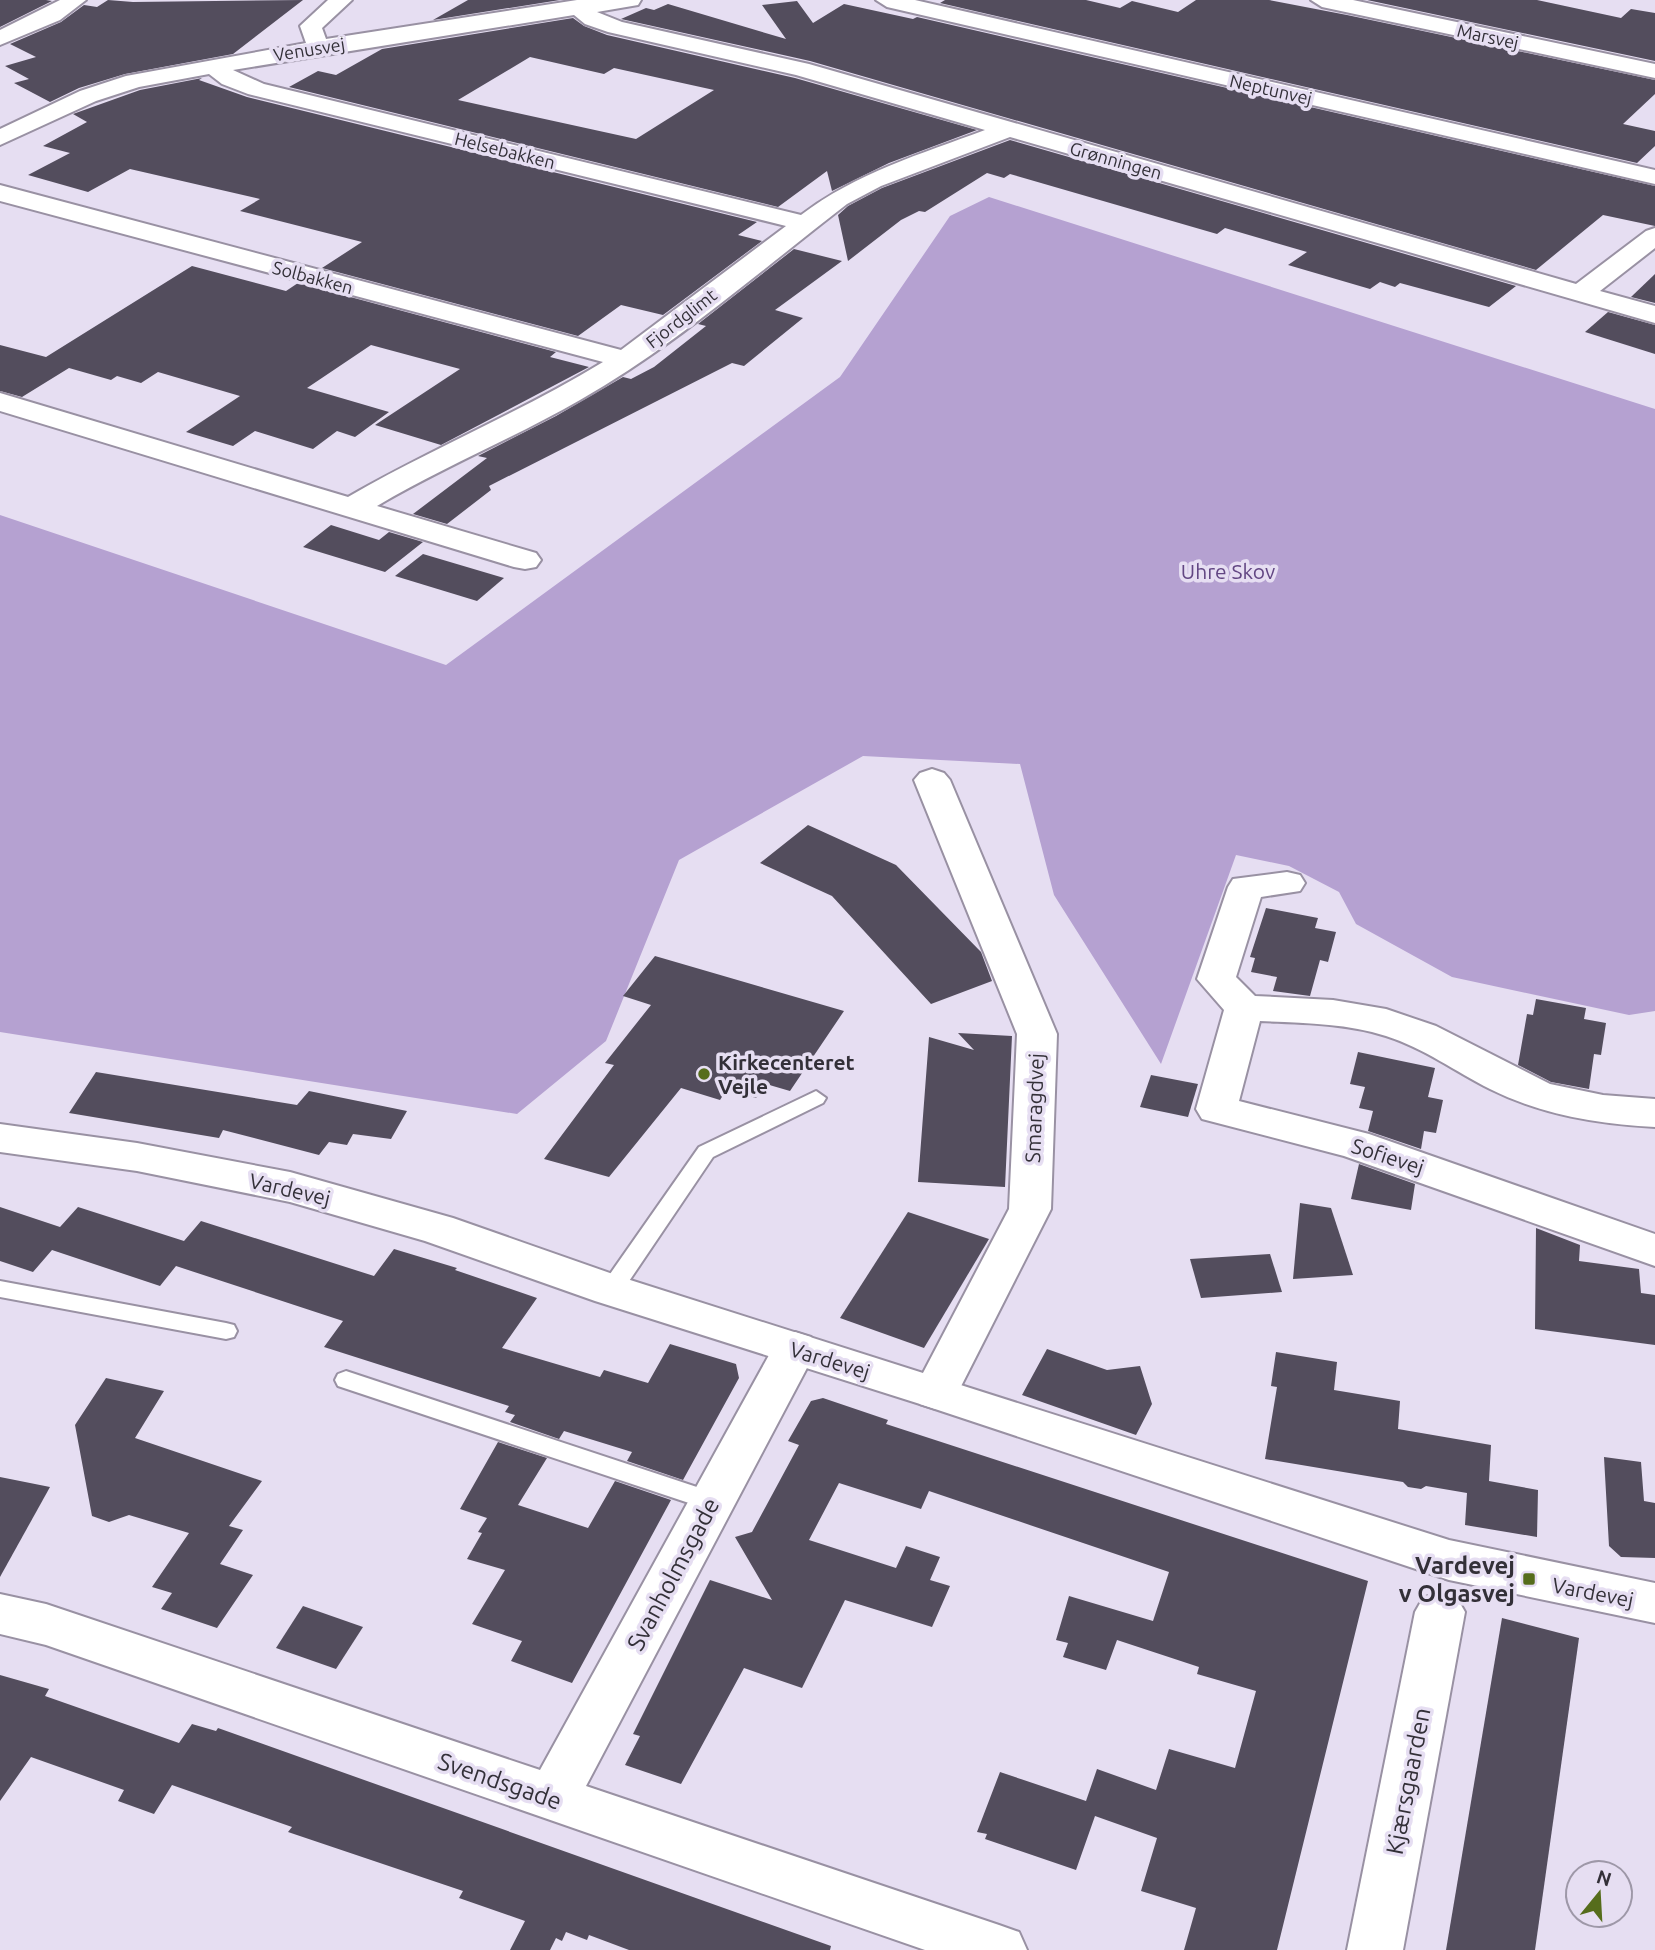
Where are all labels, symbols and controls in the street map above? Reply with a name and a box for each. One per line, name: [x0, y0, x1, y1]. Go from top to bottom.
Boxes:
street label: Marsvej: [1455, 20, 1521, 52]
street label: Venusvej: [272, 33, 346, 65]
street label: Neptunvej: [1228, 70, 1314, 108]
street label: Helsebakken: [453, 128, 557, 172]
street label: Grønningen: [1068, 137, 1164, 183]
street label: Solbakken: [271, 257, 355, 297]
street label: Fjordglimt: [642, 284, 720, 352]
park label: Uhre Skov: [1181, 559, 1275, 583]
place label: Kirkecenteret Vejle: [718, 1050, 855, 1098]
street label: Smaragdvej: [1020, 1053, 1048, 1163]
marker: Kirkecenteret Vejle: [696, 1066, 712, 1082]
street label: Sofievej: [1349, 1133, 1427, 1179]
street label: Vardevej: [247, 1168, 333, 1210]
street label: Vardevej: [787, 1336, 873, 1384]
street label: Svanholmsgade: [622, 1493, 724, 1655]
place label: Vardevej v Olgasvej: [1399, 1552, 1515, 1607]
marker: Vardevej v Olgasvej: [1521, 1571, 1537, 1587]
street label: Vardevej: [1550, 1572, 1636, 1612]
street label: Kjærsgaarden: [1381, 1705, 1435, 1857]
street label: Svendsgade: [435, 1747, 565, 1815]
north arrow: [1564, 1859, 1634, 1929]
text: N: [1594, 1865, 1614, 1890]

